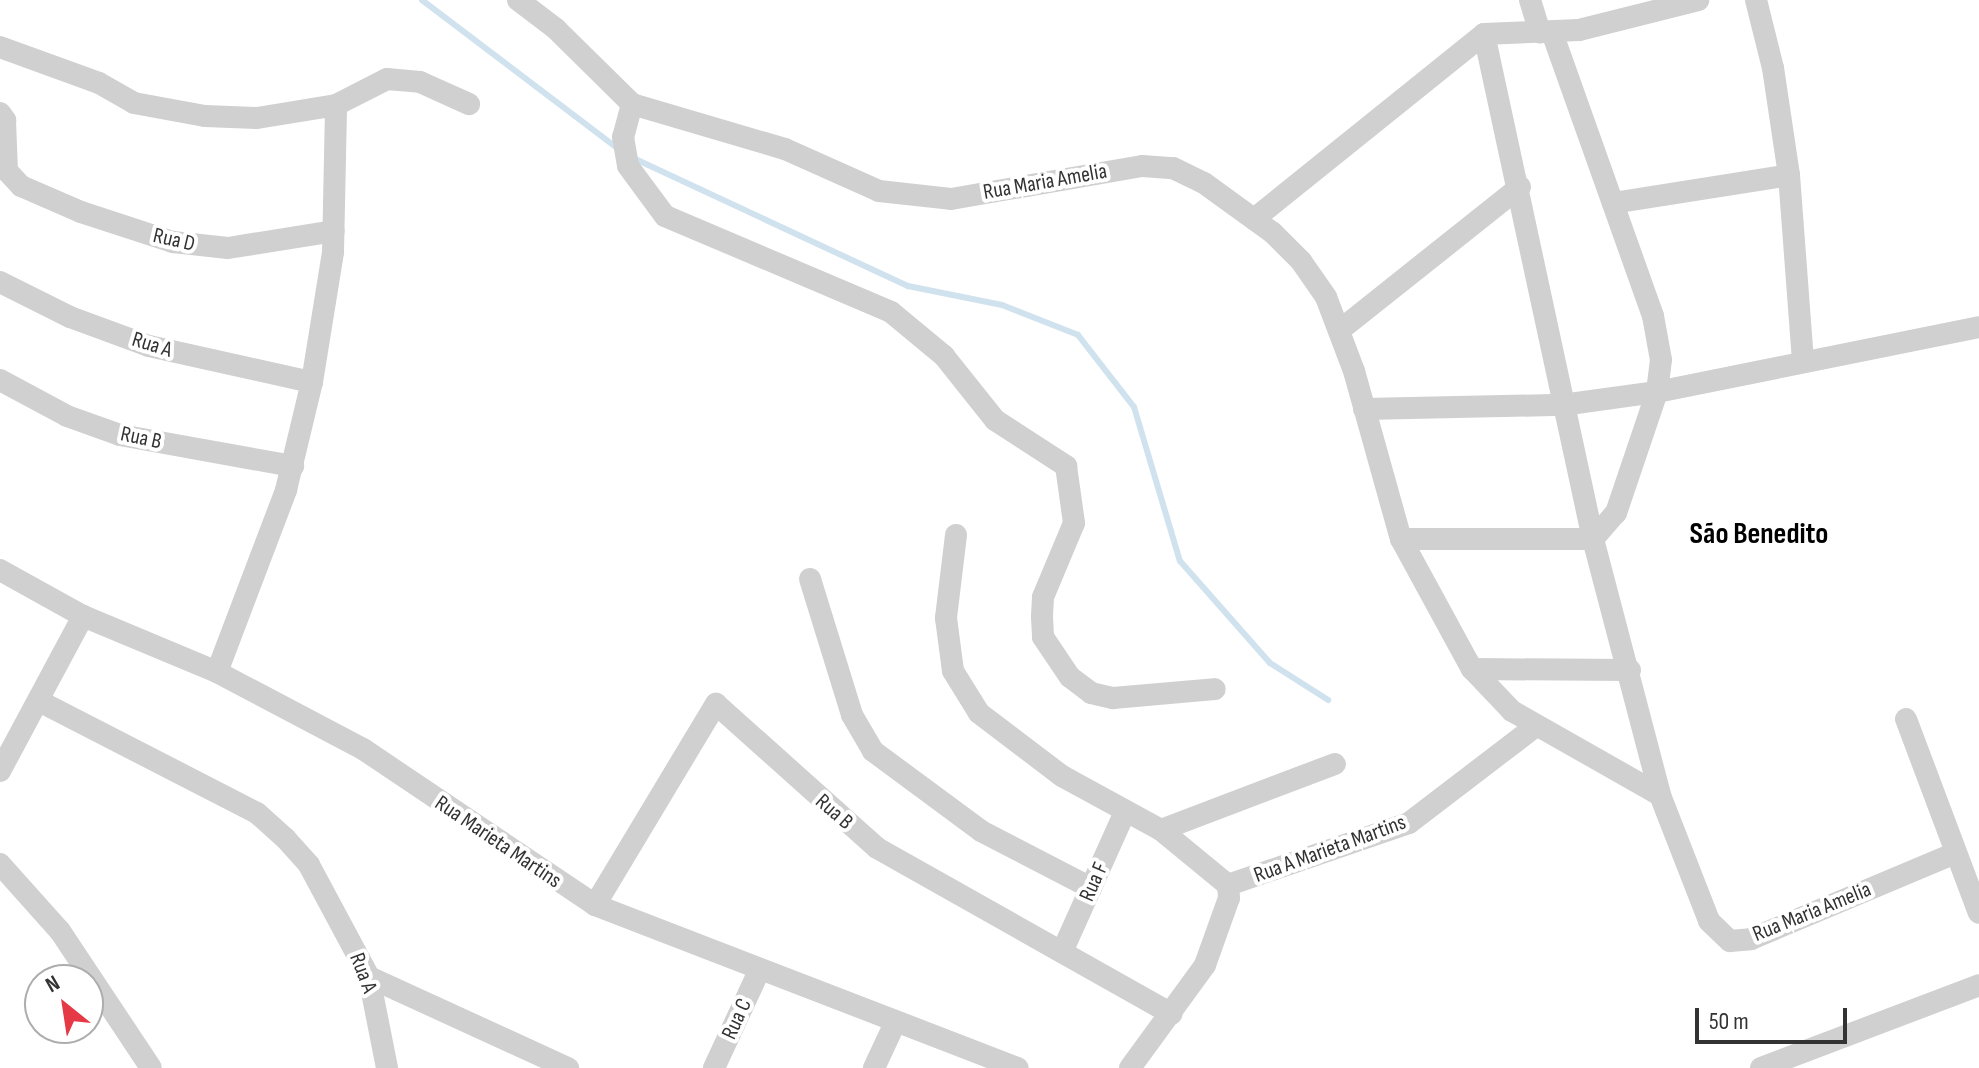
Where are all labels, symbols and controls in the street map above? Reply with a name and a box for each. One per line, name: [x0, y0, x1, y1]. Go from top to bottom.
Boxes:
street label: Rua Maria Amelia: [981, 158, 1109, 206]
street label: Rua D: [150, 222, 198, 258]
street label: Rua A: [129, 326, 175, 364]
street label: Rua B: [118, 421, 164, 455]
district label: São Benedito: [1690, 516, 1828, 552]
street label: Rua B: [810, 789, 858, 835]
street label: Rua Marieta Martins: [430, 790, 566, 894]
street label: Rua A Marieta Martins: [1250, 809, 1410, 889]
street label: Rua F: [1074, 858, 1114, 906]
street label: Rua Maria Amelia: [1749, 876, 1875, 948]
street label: Rua A: [343, 949, 383, 997]
north arrow: [24, 964, 104, 1044]
text: N: [41, 970, 65, 999]
scale bar: [1699, 992, 1851, 1042]
street label: Rua C: [716, 994, 758, 1044]
text: 50 m: [1709, 1007, 1749, 1036]

